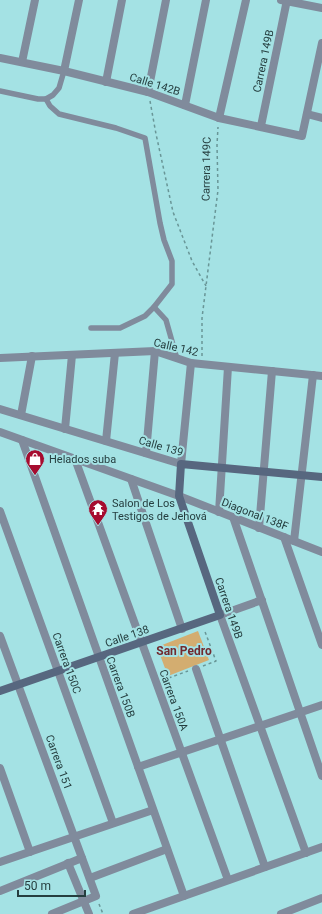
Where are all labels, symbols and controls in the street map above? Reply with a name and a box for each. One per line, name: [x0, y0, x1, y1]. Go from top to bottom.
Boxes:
street label: Carrera 149B: [250, 28, 277, 94]
street label: Calle 142B: [128, 71, 182, 98]
street label: Carrera 149C: [199, 137, 214, 201]
street label: Calle 142: [152, 336, 200, 359]
street label: Calle 139: [137, 434, 185, 459]
shop icon: Helados suba: [24, 448, 46, 476]
place label: Helados suba: [49, 453, 116, 466]
street label: Diagonal 138F: [220, 496, 290, 533]
place label: Salon de Los Testigos de Jehová: [112, 497, 207, 523]
temple icon: Salon de Los Testigos de Jehová: [87, 498, 109, 526]
street label: Carrera 149B: [212, 576, 245, 641]
street label: Calle 138: [103, 623, 151, 650]
street label: Carrera 150C: [49, 631, 84, 696]
district label: San Pedro: [156, 644, 212, 658]
street label: Carrera 150B: [103, 655, 138, 720]
street label: Carrera 150A: [156, 668, 191, 733]
street label: Carrera 151: [43, 733, 74, 791]
scale bar: [18, 872, 85, 898]
text: 50 m: [24, 879, 51, 893]

